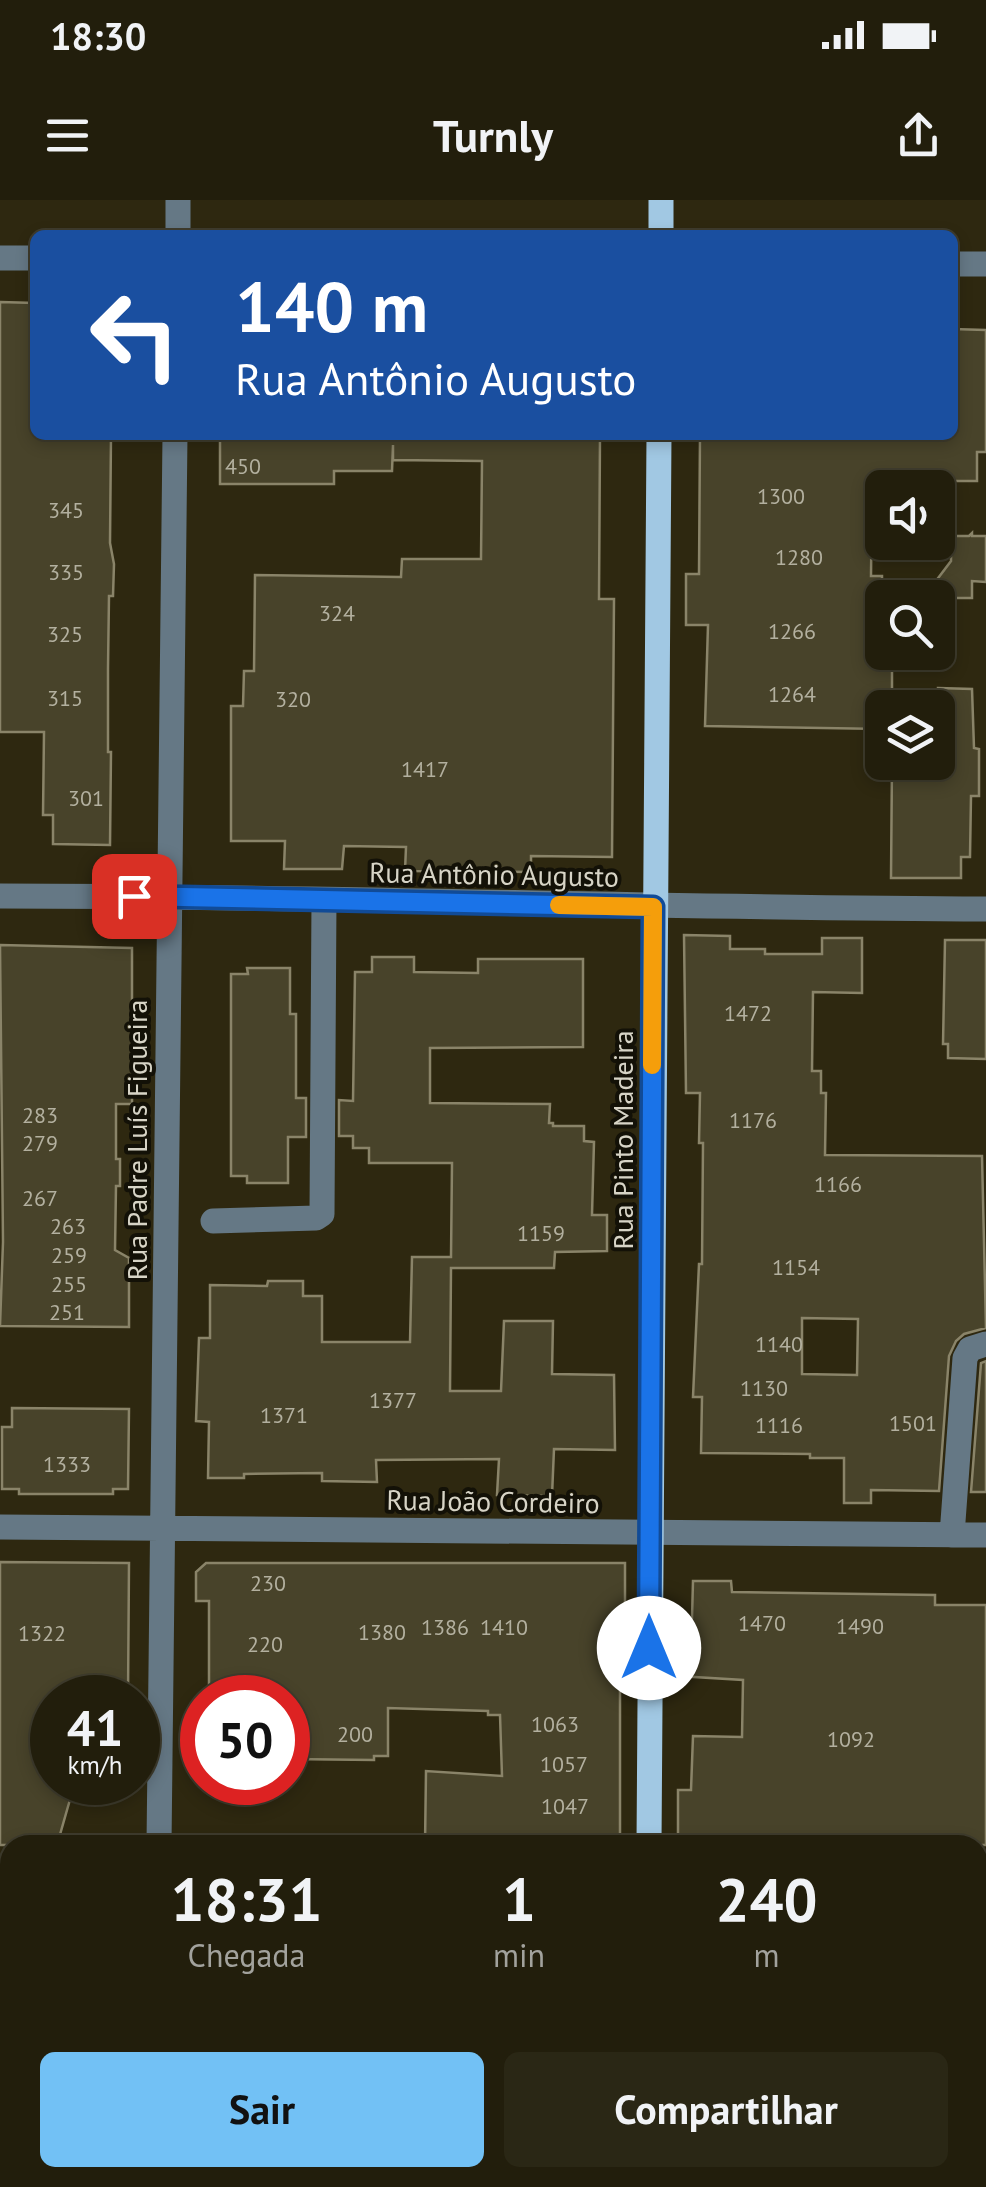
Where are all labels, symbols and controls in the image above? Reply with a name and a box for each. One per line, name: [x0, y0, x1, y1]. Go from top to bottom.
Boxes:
text: 18:30: [50, 11, 146, 60]
text: Turnly: [433, 106, 553, 164]
icon: menu: [40, 108, 95, 163]
icon: share: [891, 108, 946, 163]
text: 140 m: [235, 261, 428, 351]
icon: left: [70, 270, 200, 400]
text: Rua Antônio Augusto: [235, 349, 637, 407]
house number: 450: [225, 452, 261, 480]
map controls: [865, 470, 955, 780]
button: sound: [865, 470, 955, 560]
house number: 1300: [757, 482, 805, 510]
house number: 345: [48, 496, 84, 524]
house number: 1280: [775, 543, 823, 571]
house number: 335: [48, 558, 84, 586]
button: search: [865, 580, 955, 670]
house number: 324: [319, 599, 355, 627]
house number: 1266: [768, 617, 816, 645]
house number: 325: [47, 620, 83, 648]
house number: 1264: [768, 680, 816, 708]
house number: 315: [47, 684, 83, 712]
house number: 320: [275, 685, 311, 713]
button: layers: [865, 690, 955, 780]
house number: 1417: [401, 755, 449, 783]
house number: 301: [68, 784, 104, 812]
street label: Rua Antônio Augusto: [369, 853, 619, 895]
pin: [92, 854, 177, 939]
icon: arrive: [107, 869, 162, 924]
house number: 1472: [724, 999, 772, 1027]
street label: Rua Padre Luís Figueira: [118, 1000, 155, 1280]
street label: Rua Pinto Madeira: [604, 1030, 641, 1250]
house number: 283: [22, 1101, 58, 1129]
house number: 1176: [729, 1106, 777, 1134]
house number: 279: [22, 1129, 58, 1157]
house number: 1166: [814, 1170, 862, 1198]
house number: 267: [22, 1184, 58, 1212]
house number: 263: [50, 1212, 86, 1240]
house number: 1159: [517, 1219, 565, 1247]
house number: 259: [51, 1241, 87, 1269]
house number: 1154: [772, 1253, 820, 1281]
house number: 255: [51, 1270, 87, 1298]
house number: 251: [49, 1298, 85, 1326]
house number: 1140: [755, 1330, 803, 1358]
house number: 1130: [740, 1374, 788, 1402]
house number: 1377: [369, 1386, 417, 1414]
house number: 1371: [260, 1401, 308, 1429]
house number: 1501: [889, 1409, 937, 1437]
house number: 1116: [755, 1411, 803, 1439]
house number: 1333: [43, 1450, 91, 1478]
street label: Rua João Cordeiro: [386, 1481, 600, 1521]
house number: 230: [250, 1569, 286, 1597]
position arrow: [597, 1596, 701, 1700]
house number: 1470: [738, 1609, 786, 1637]
house number: 1490: [836, 1612, 884, 1640]
house number: 1386: [421, 1613, 469, 1641]
house number: 1410: [480, 1613, 528, 1641]
house number: 1380: [358, 1618, 406, 1646]
house number: 1322: [18, 1619, 66, 1647]
house number: 220: [247, 1630, 283, 1658]
speed limit sign: 50: [180, 1675, 310, 1805]
text: 41: [67, 1695, 123, 1760]
house number: 1063: [531, 1710, 579, 1738]
house number: 200: [337, 1720, 373, 1748]
house number: 1092: [827, 1725, 875, 1753]
text: km/h: [68, 1749, 122, 1781]
house number: 1057: [540, 1750, 588, 1778]
house number: 1047: [541, 1792, 589, 1820]
text: 18:31: [170, 1860, 323, 1938]
text: 1: [502, 1860, 536, 1938]
text: 240: [716, 1860, 818, 1938]
text: Chegada: [188, 1934, 305, 1976]
text: min: [493, 1934, 545, 1976]
text: m: [754, 1934, 780, 1976]
button: Sair: [40, 2052, 484, 2167]
button: Compartilhar: [504, 2052, 948, 2167]

